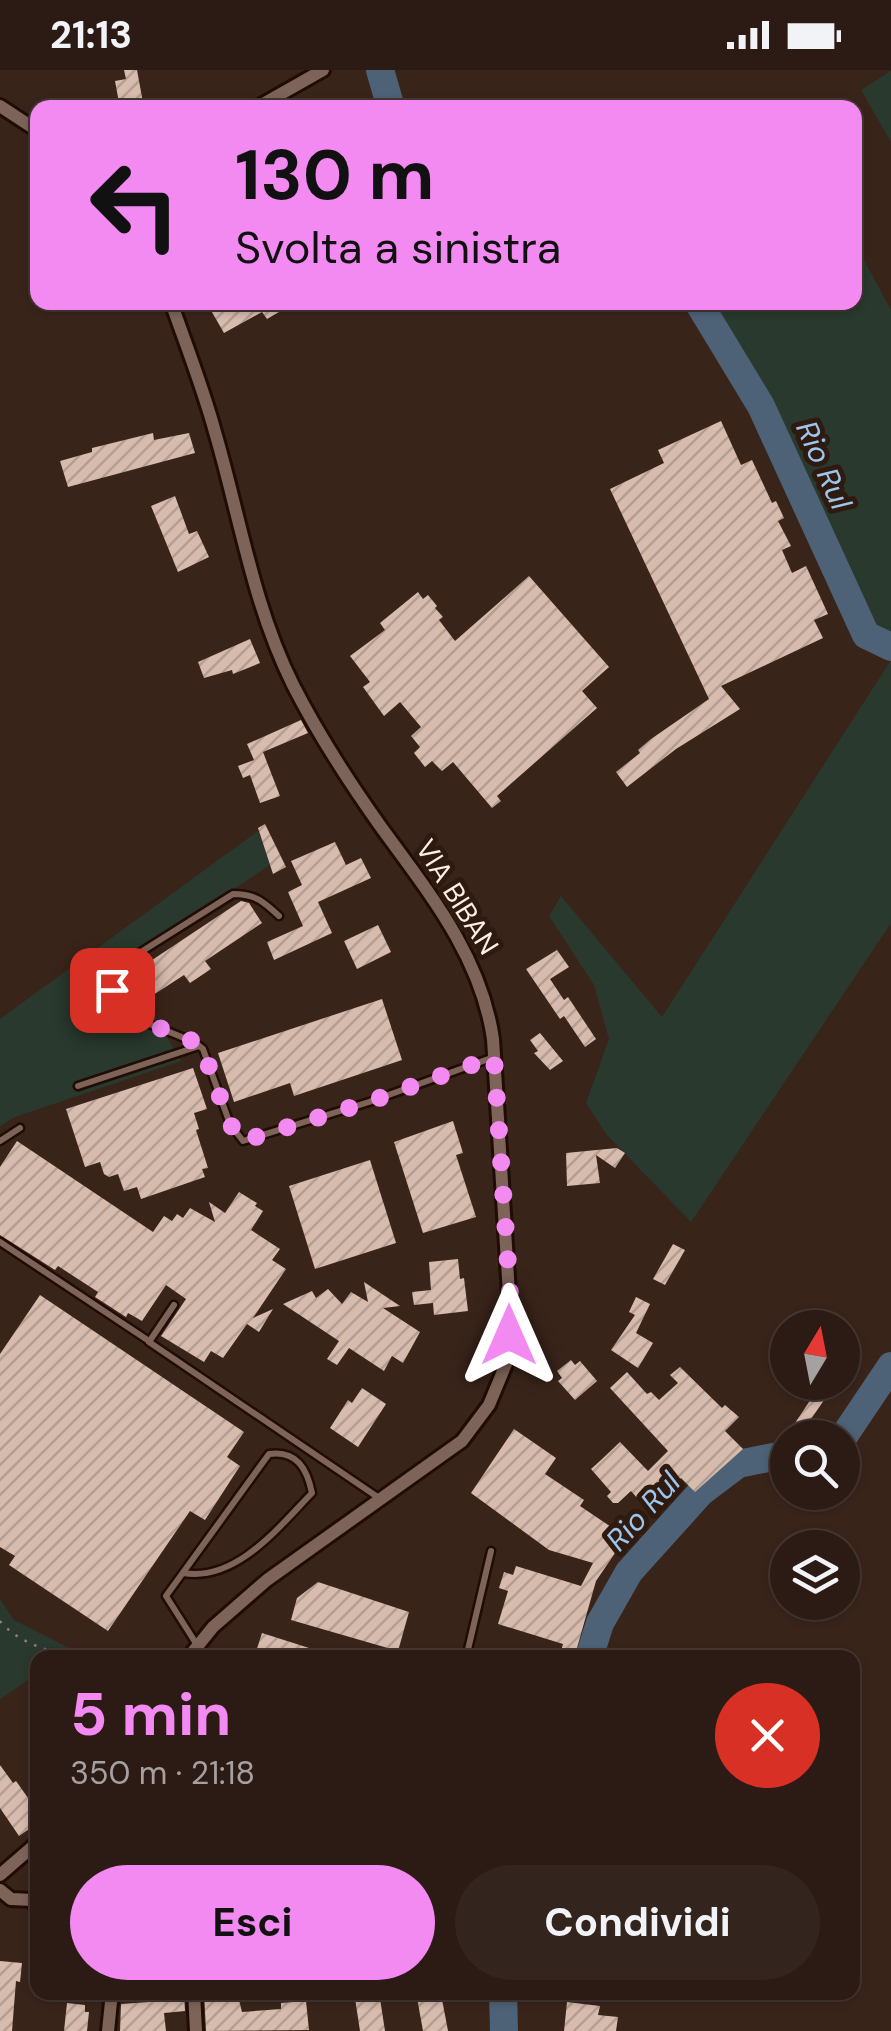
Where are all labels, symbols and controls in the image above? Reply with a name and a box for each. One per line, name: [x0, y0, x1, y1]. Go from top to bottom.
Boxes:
text: 21:13: [50, 10, 132, 60]
text: 130 m: [235, 130, 434, 221]
icon: left: [70, 140, 200, 270]
text: Svolta a sinistra: [235, 218, 561, 277]
water label: Rio Rul: [787, 414, 861, 517]
street label: VIA BIBAN: [407, 832, 507, 962]
pin: [70, 948, 155, 1033]
icon: arrive: [85, 963, 140, 1018]
position arrow: [457, 1283, 561, 1387]
north arrow: [770, 1310, 860, 1400]
map controls: [770, 1310, 860, 1620]
button: search: [770, 1420, 860, 1510]
water label: Rio Rul: [597, 1462, 690, 1559]
button: layers: [770, 1530, 860, 1620]
text: 5 min: [70, 1675, 231, 1754]
button: close: [715, 1683, 820, 1788]
text: 350 m · 21:18: [70, 1752, 255, 1794]
button: Esci: [70, 1865, 435, 1980]
button: Condividi: [455, 1865, 820, 1980]

